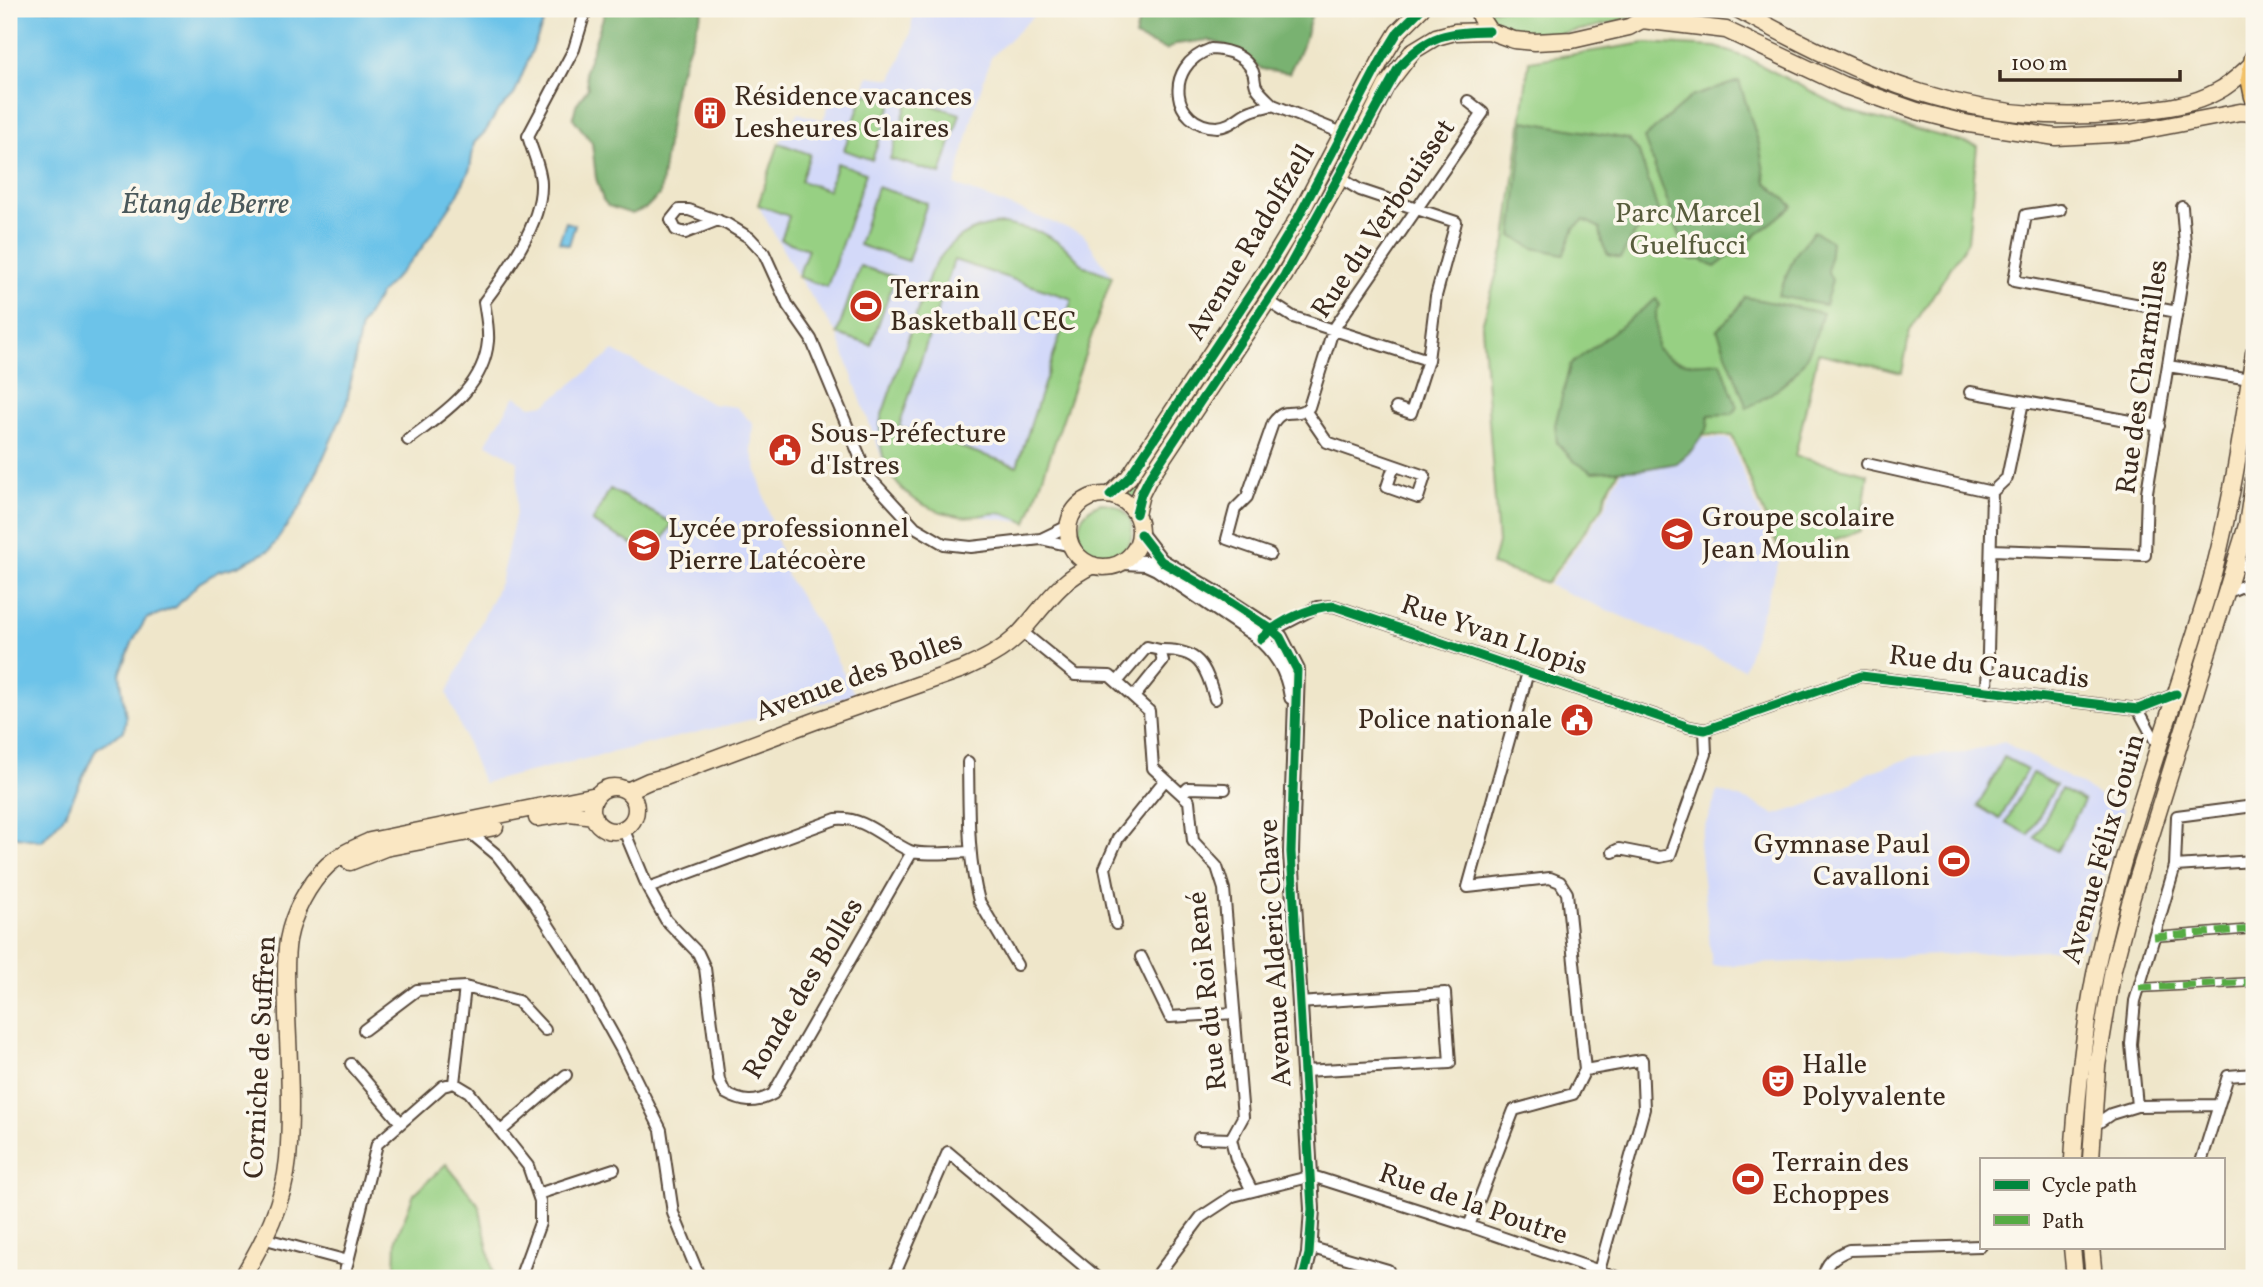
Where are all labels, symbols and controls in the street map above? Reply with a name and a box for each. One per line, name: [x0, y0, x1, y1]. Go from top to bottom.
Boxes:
scale bar: [2000, 38, 2181, 82]
text: 100 m: [2011, 50, 2068, 79]
place label: Résidence vacances Lesheures Claires: [734, 78, 972, 149]
building icon: Résidence vacances Lesheures Claires: [691, 94, 729, 132]
street label: Rue du Verbouisset: [1303, 111, 1465, 327]
street label: Avenue Radolfzell: [1177, 138, 1325, 348]
water label: Étang de Berre: [121, 184, 289, 226]
park label: Parc Marcel Guelfucci: [1615, 195, 1761, 266]
street label: Rue des Charmilles: [2107, 257, 2179, 497]
place label: Terrain Basketball CEC: [890, 271, 1076, 342]
sports icon: Terrain Basketball CEC: [847, 287, 885, 325]
place label: Sous-Préfecture d'Istres: [810, 415, 1006, 486]
public building icon: Sous-Préfecture d'Istres: [766, 431, 804, 469]
place label: Groupe scolaire Jean Moulin: [1702, 499, 1895, 570]
place label: Lycée professionnel Pierre Latécoère: [668, 510, 909, 581]
school or university icon: Groupe scolaire Jean Moulin: [1658, 515, 1696, 553]
school or university icon: Lycée professionnel Pierre Latécoère: [625, 526, 663, 564]
street label: Rue Yvan Llopis: [1395, 586, 1593, 686]
street label: Avenue des Bolles: [750, 621, 968, 733]
street label: Rue du Caucadis: [1887, 636, 2091, 700]
place label: Police nationale: [1358, 701, 1552, 740]
public building icon: Police nationale: [1558, 701, 1596, 739]
street label: Avenue Félix Gouin: [2052, 729, 2156, 969]
street label: Avenue Alderic Chave: [1250, 818, 1302, 1088]
place label: Gymnase Paul Cavalloni: [1754, 826, 1930, 897]
sports icon: Gymnase Paul Cavalloni: [1935, 842, 1973, 880]
street label: Rue du Roi René: [1178, 889, 1238, 1093]
street label: Ronde des Bolles: [734, 891, 874, 1087]
street label: Corniche de Suffren: [235, 934, 287, 1180]
place label: Halle Polyvalente: [1802, 1046, 1946, 1117]
theatre icon: Halle Polyvalente: [1759, 1062, 1797, 1100]
place label: Terrain des Echoppes: [1772, 1144, 1909, 1215]
street label: Rue de la Poutre: [1373, 1154, 1573, 1256]
legend: [1980, 1158, 2224, 1248]
sports icon: Terrain des Echoppes: [1729, 1160, 1767, 1198]
text: Cycle path: [2042, 1172, 2137, 1201]
text: Path: [2042, 1208, 2084, 1237]

